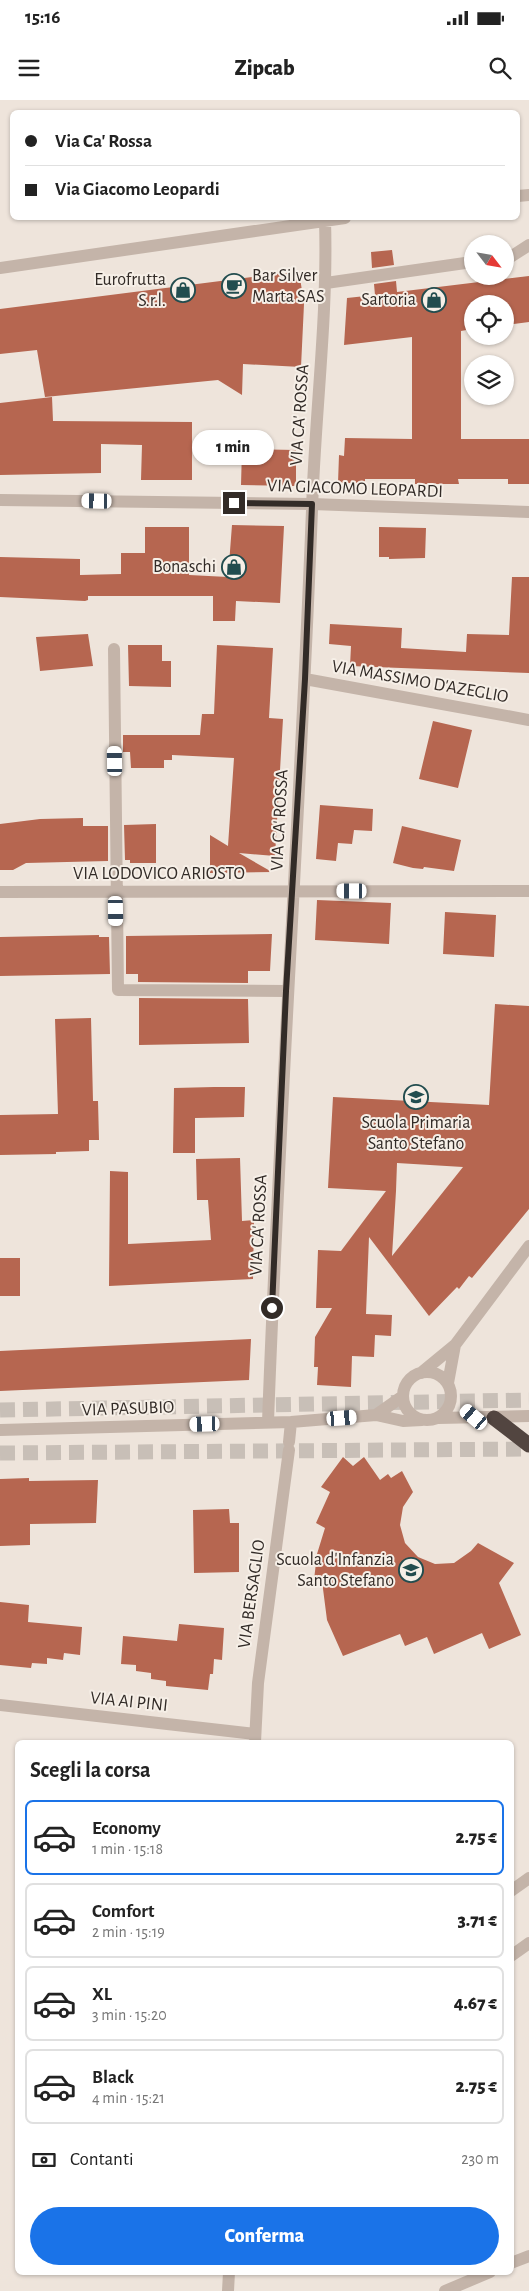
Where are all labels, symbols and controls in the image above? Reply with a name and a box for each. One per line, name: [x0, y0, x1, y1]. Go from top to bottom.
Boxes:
text: 15:16: [25, 8, 60, 27]
icon: menu: [15, 54, 43, 82]
icon: search: [486, 54, 514, 82]
text: Zipcab: [234, 57, 295, 79]
text: Via Ca' Rossa: [55, 132, 152, 151]
text: Via Giacomo Leopardi: [55, 180, 220, 199]
north arrow: [464, 235, 514, 285]
map controls: [464, 235, 514, 405]
place label: Bar Silver Marta SAS: [252, 267, 324, 306]
place label: Eurofrutta S.r.l.: [94, 271, 166, 310]
cafe icon: Bar Silver Marta SAS: [221, 273, 247, 299]
shop icon: Eurofrutta S.r.l.: [170, 277, 196, 303]
shop icon: Sartoria: [421, 287, 447, 313]
place label: Sartoria: [361, 291, 416, 309]
button: locate: [464, 295, 514, 345]
button: layers: [464, 355, 514, 405]
street label: VIA CA' ROSSA: [287, 363, 313, 466]
callout: 1 min: [193, 430, 275, 466]
text: 1 min: [216, 439, 250, 455]
street label: VIA GIACOMO LEOPARDI: [267, 477, 443, 501]
route end: [223, 492, 245, 514]
car: [81, 493, 112, 509]
shop icon: Bonaschi: [221, 554, 247, 580]
place label: Bonaschi: [153, 558, 216, 576]
street label: VIA MASSIMO D'AZEGLIO: [330, 658, 510, 706]
car: [107, 746, 122, 776]
street label: VIA CA' ROSSA: [268, 768, 292, 871]
street label: VIA LODOVICO ARIOSTO: [73, 865, 245, 883]
car: [337, 884, 367, 899]
car: [108, 896, 123, 926]
school or university icon: Scuola Primaria Santo Stefano: [403, 1084, 429, 1110]
place label: Scuola Primaria Santo Stefano: [361, 1114, 471, 1153]
street label: VIA CA' ROSSA: [247, 1173, 271, 1276]
route start: [261, 1297, 283, 1319]
street label: VIA PASUBIO: [81, 1398, 175, 1420]
car: [457, 1402, 490, 1432]
car: [326, 1409, 357, 1427]
car: [189, 1416, 220, 1432]
street label: VIA BERSAGLIO: [235, 1538, 269, 1650]
place label: Scuola d'Infanzia Santo Stefano: [276, 1551, 394, 1590]
school or university icon: Scuola d'Infanzia Santo Stefano: [398, 1557, 424, 1583]
street label: VIA AI PINI: [89, 1689, 169, 1715]
text: Scegli la corsa: [30, 1759, 151, 1781]
icon: car: [32, 1815, 77, 1860]
text: Economy: [92, 1819, 161, 1838]
text: 2.75 €: [455, 1828, 497, 1847]
text: 1 min · 15:18: [92, 1841, 163, 1857]
icon: car: [32, 1898, 77, 1943]
text: Comfort: [92, 1902, 154, 1921]
text: 3.71 €: [457, 1911, 497, 1930]
text: 2 min · 15:19: [92, 1924, 165, 1940]
icon: car: [32, 1981, 77, 2026]
text: XL: [92, 1985, 112, 2004]
text: 4.67 €: [454, 1994, 497, 2013]
text: 3 min · 15:20: [92, 2007, 167, 2023]
icon: car: [32, 2064, 77, 2109]
text: Black: [92, 2068, 134, 2087]
text: 2.75 €: [455, 2077, 497, 2096]
text: 4 min · 15:21: [92, 2090, 165, 2106]
icon: cash: [30, 2146, 58, 2174]
text: Contanti: [70, 2150, 134, 2169]
text: 230 m: [461, 2151, 499, 2167]
button: Conferma: [30, 2207, 499, 2265]

